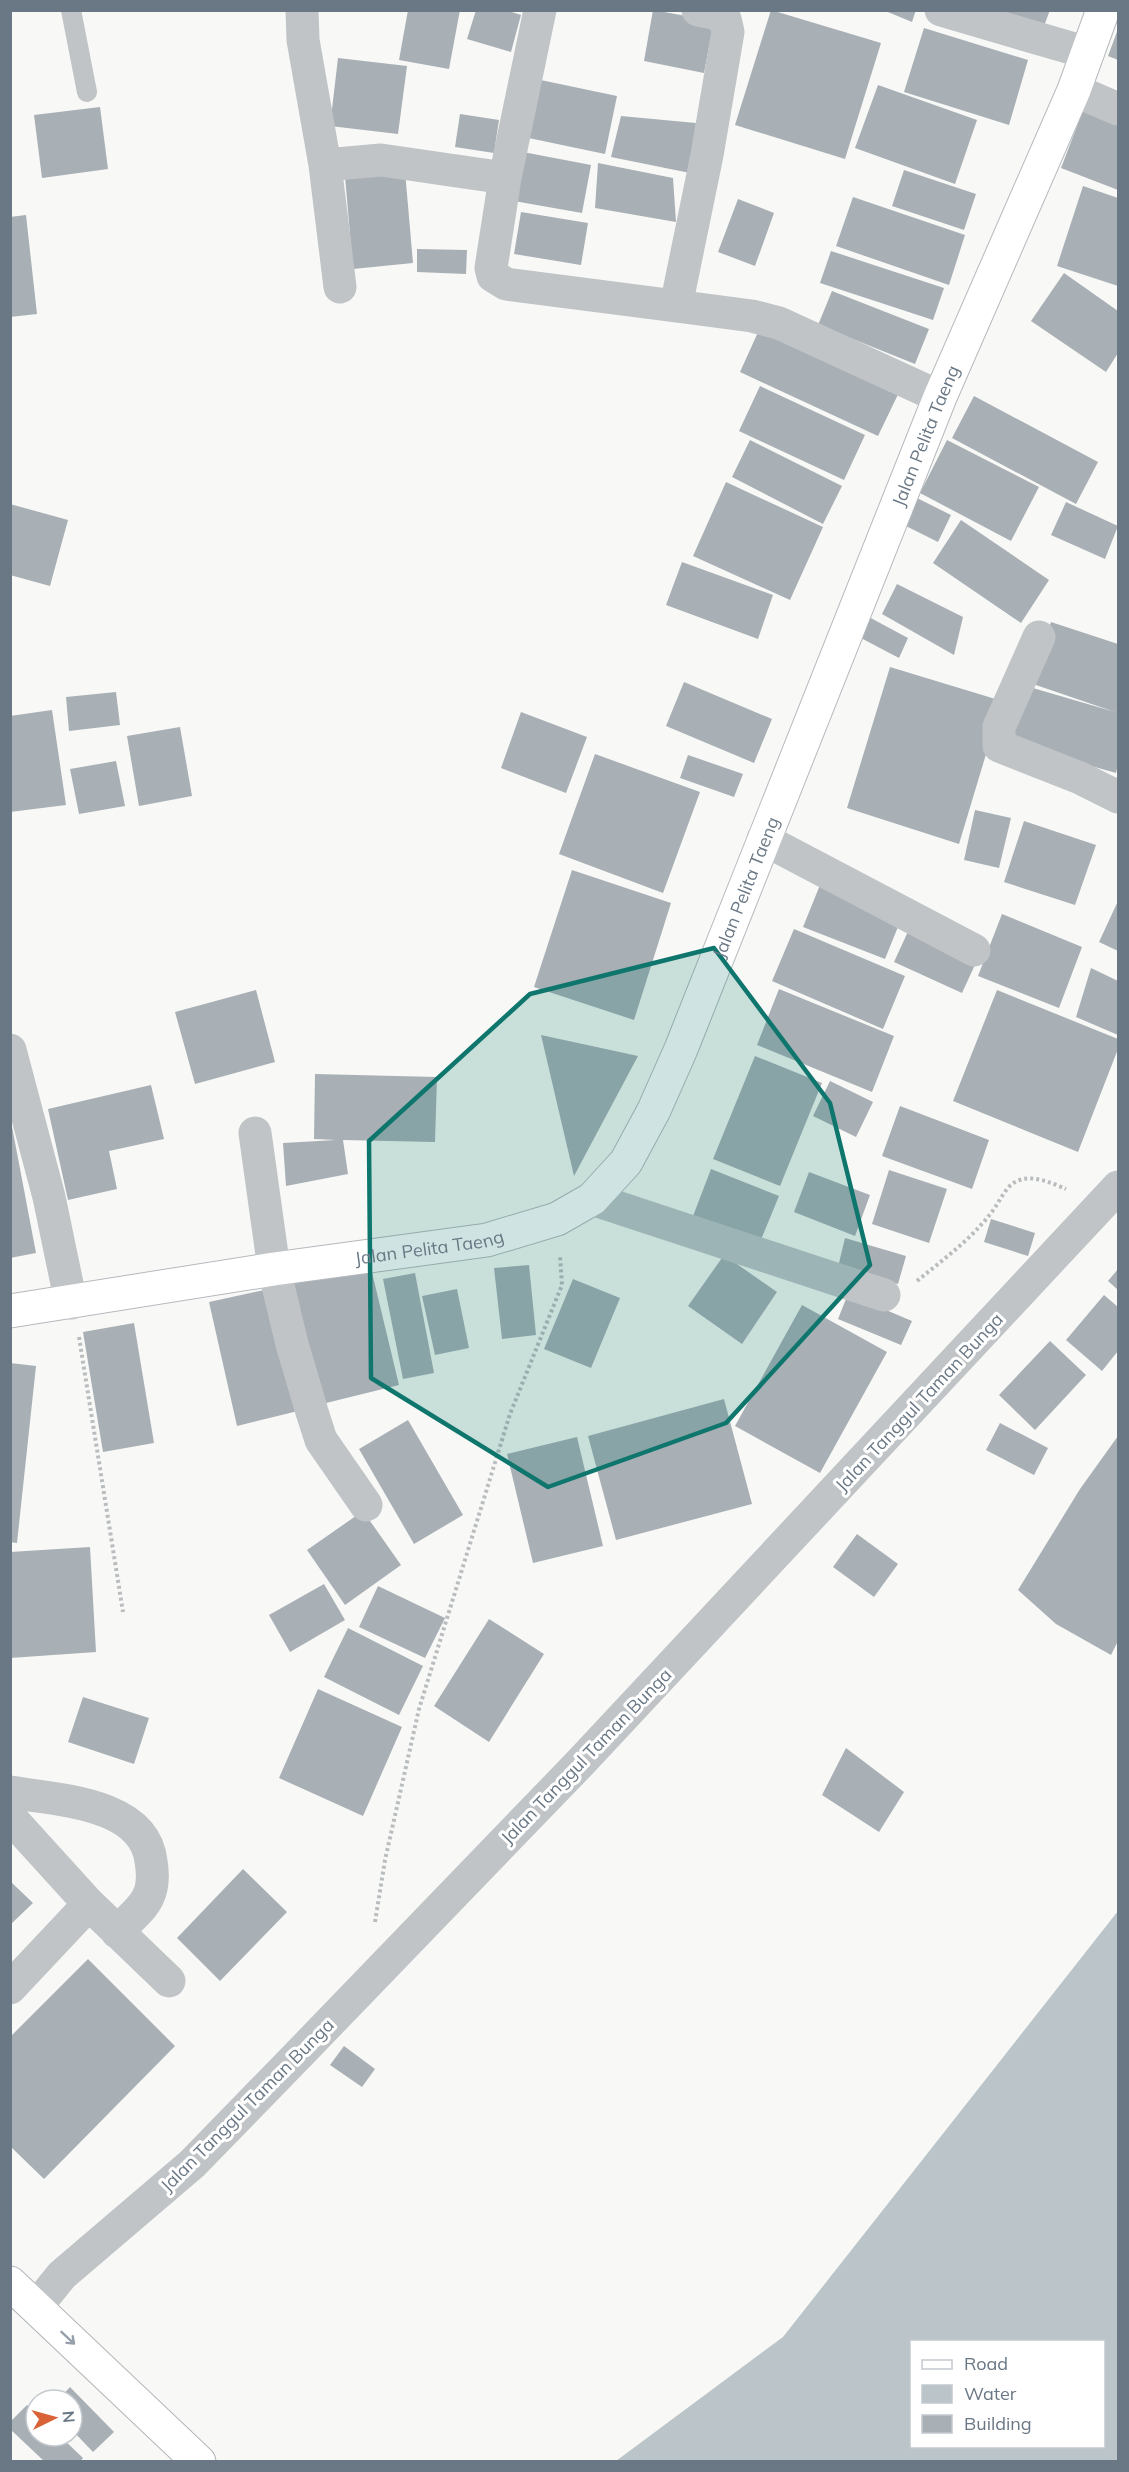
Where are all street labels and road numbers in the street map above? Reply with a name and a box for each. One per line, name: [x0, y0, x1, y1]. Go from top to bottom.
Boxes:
street label: Jalan Pelita Taeng: [886, 361, 964, 509]
street label: Jalan Pelita Taeng: [707, 813, 784, 961]
street label: Jalan Pelita Taeng: [353, 1224, 506, 1269]
street label: Jalan Tanggul Taman Bunga: [830, 1308, 1008, 1496]
street label: Jalan Tanggul Taman Bunga: [496, 1663, 676, 1849]
street label: Jalan Tanggul Taman Bunga: [155, 2013, 339, 2197]

